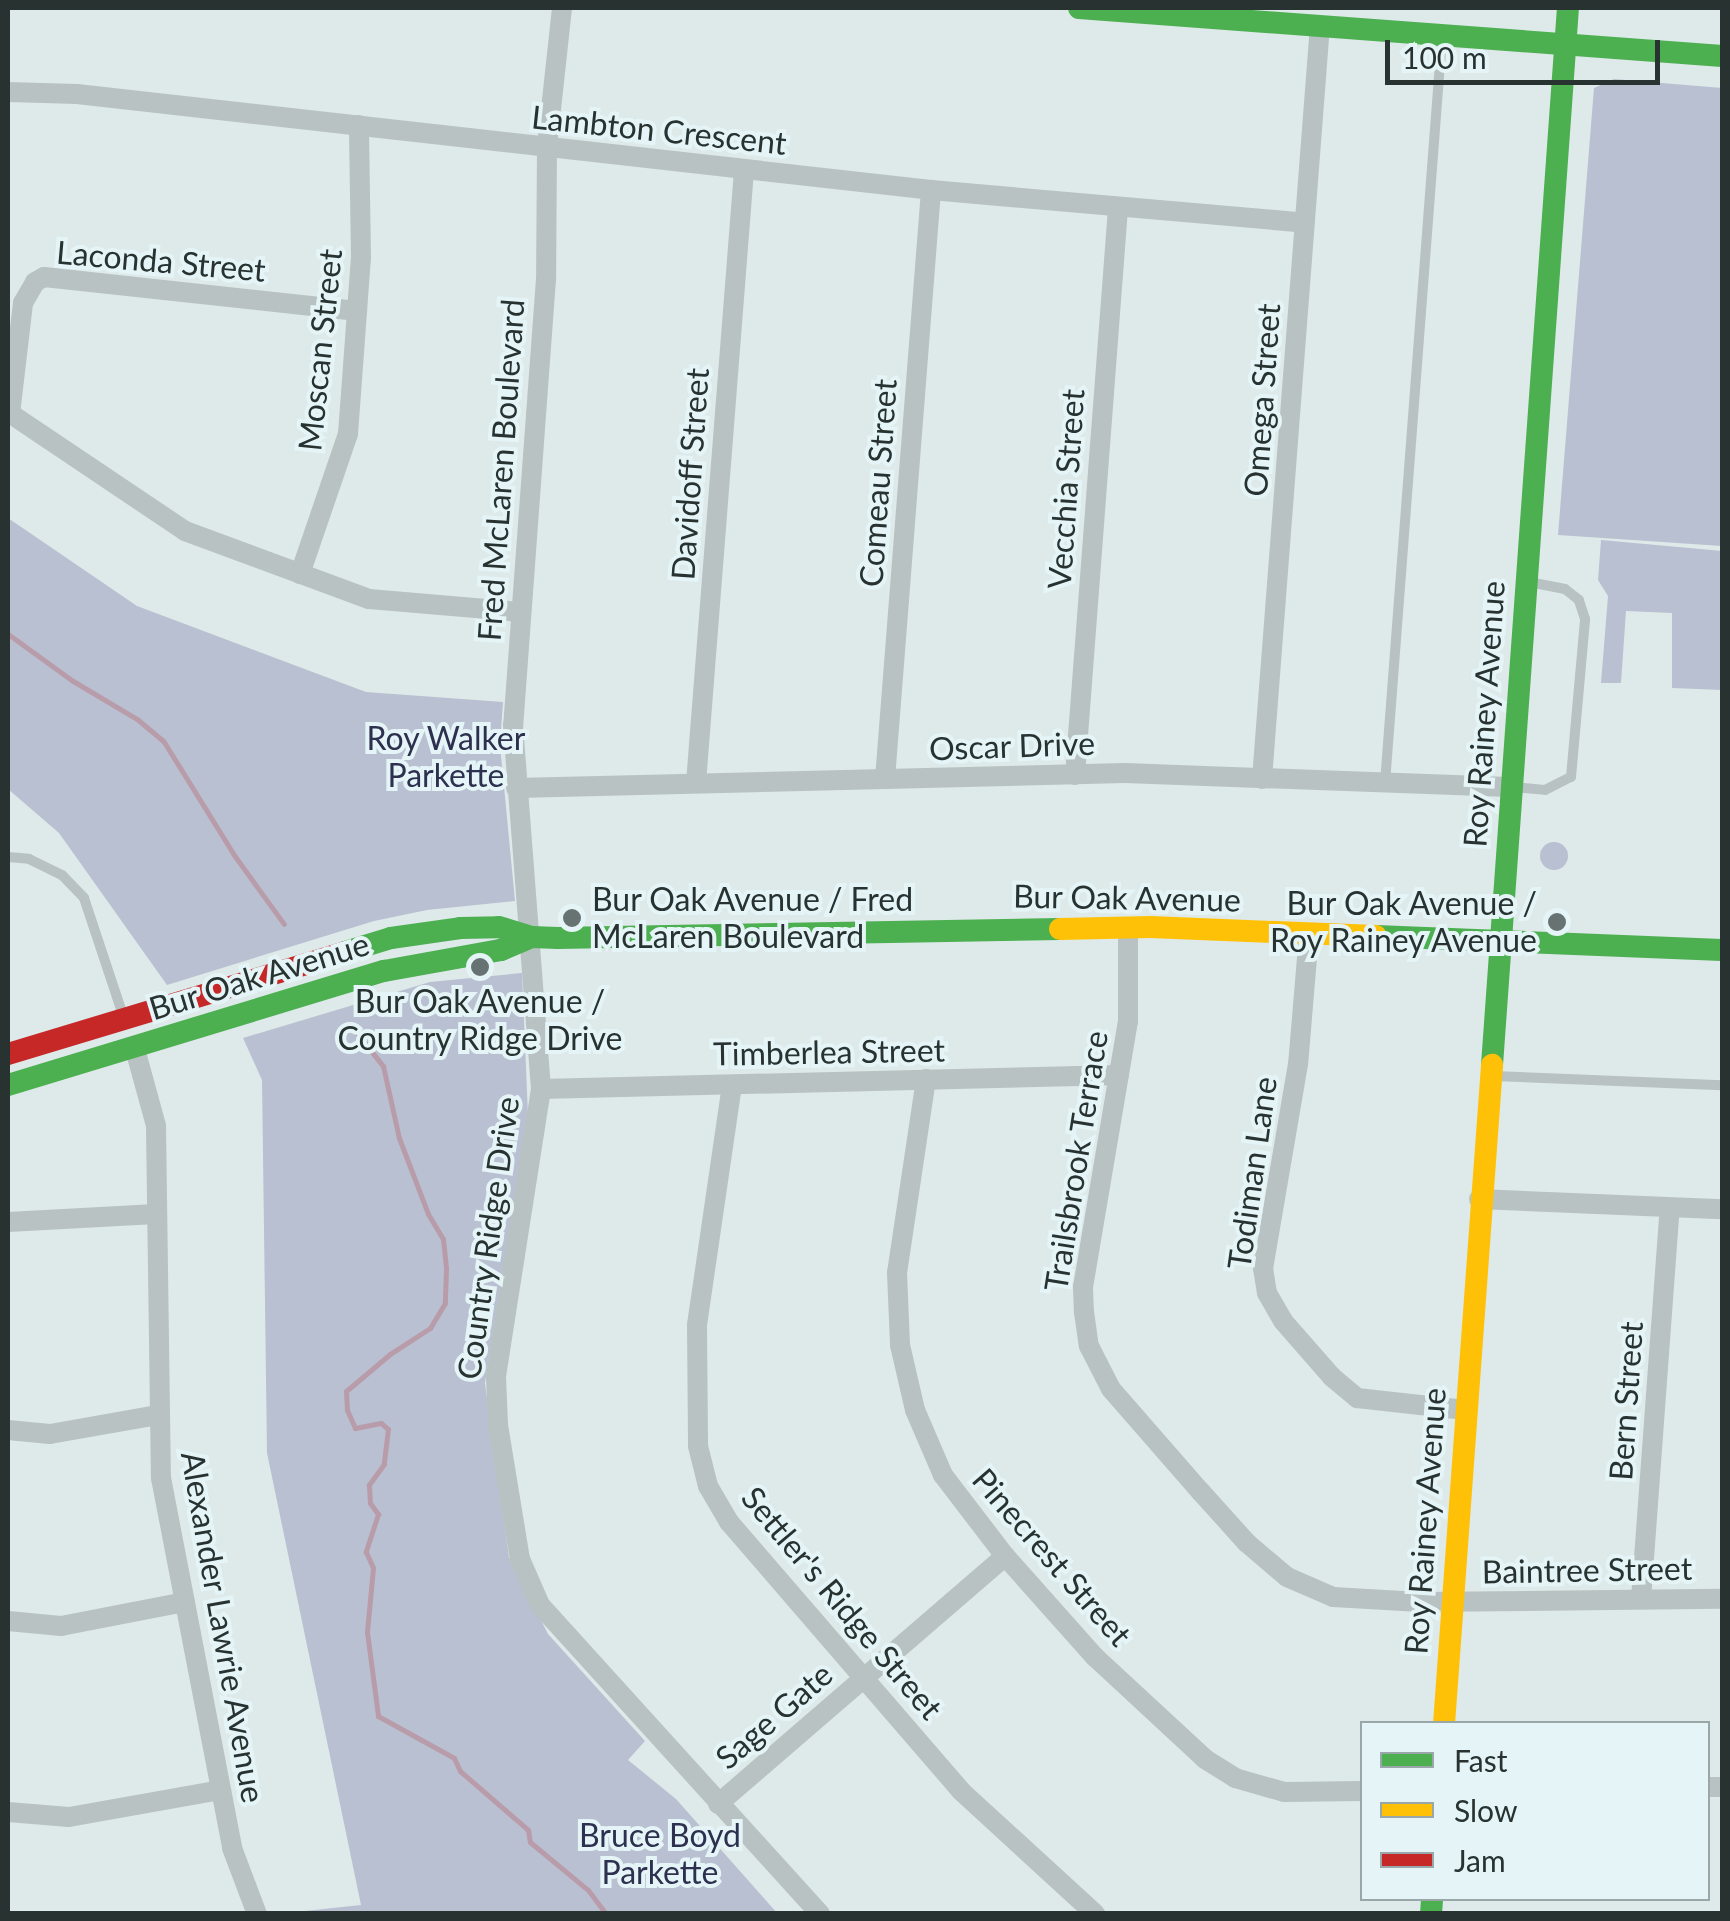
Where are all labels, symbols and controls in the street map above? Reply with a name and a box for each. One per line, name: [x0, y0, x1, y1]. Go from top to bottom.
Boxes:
scale bar: [1390, 20, 1665, 82]
text: 100 m: [1402, 39, 1487, 75]
street label: Lambton Crescent: [530, 98, 788, 162]
street label: Laconda Street: [55, 233, 267, 289]
street label: Moscan Street: [290, 247, 350, 453]
street label: Fred McLaren Boulevard: [470, 298, 532, 642]
street label: Omega Street: [1236, 302, 1288, 498]
street label: Davidoff Street: [663, 366, 717, 582]
street label: Comeau Street: [852, 378, 904, 588]
street label: Vecchia Street: [1040, 388, 1092, 590]
street label: Roy Rainey Avenue: [1455, 578, 1513, 850]
park label: Roy Walker Parkette: [366, 720, 526, 795]
street label: Oscar Drive: [928, 724, 1096, 768]
street label: Bur Oak Avenue: [1012, 877, 1242, 919]
place label: Bur Oak Avenue / Fred McLaren Boulevard: [592, 881, 915, 956]
place label: Bur Oak Avenue / Roy Rainey Avenue: [1267, 885, 1537, 960]
marker: Bur Oak Avenue / Fred McLaren Boulevard: [561, 907, 583, 929]
marker: Bur Oak Avenue / Roy Rainey Avenue: [1546, 911, 1568, 933]
street label: Bur Oak Avenue: [144, 924, 374, 1028]
marker: Bur Oak Avenue / Country Ridge Drive: [469, 956, 491, 978]
place label: Bur Oak Avenue / Country Ridge Drive: [337, 983, 623, 1058]
street label: Trailsbrook Terrace: [1036, 1028, 1116, 1294]
street label: Timberlea Street: [713, 1031, 945, 1073]
street label: Todiman Lane: [1219, 1074, 1285, 1272]
street label: Country Ridge Drive: [449, 1094, 527, 1382]
street label: Bern Street: [1601, 1320, 1651, 1482]
street label: Roy Rainey Avenue: [1396, 1385, 1454, 1657]
street label: Alexander Lawrie Avenue: [173, 1447, 273, 1807]
street label: Pinecrest Street: [965, 1460, 1139, 1654]
street label: Settler's Ridge Street: [734, 1479, 950, 1727]
street label: Baintree Street: [1482, 1549, 1692, 1591]
street label: Sage Gate: [708, 1655, 840, 1777]
legend: [1360, 1721, 1710, 1901]
text: Fast: [1454, 1742, 1508, 1778]
text: Slow: [1454, 1792, 1517, 1828]
park label: Bruce Boyd Parkette: [579, 1817, 741, 1892]
text: Jam: [1454, 1842, 1506, 1878]

